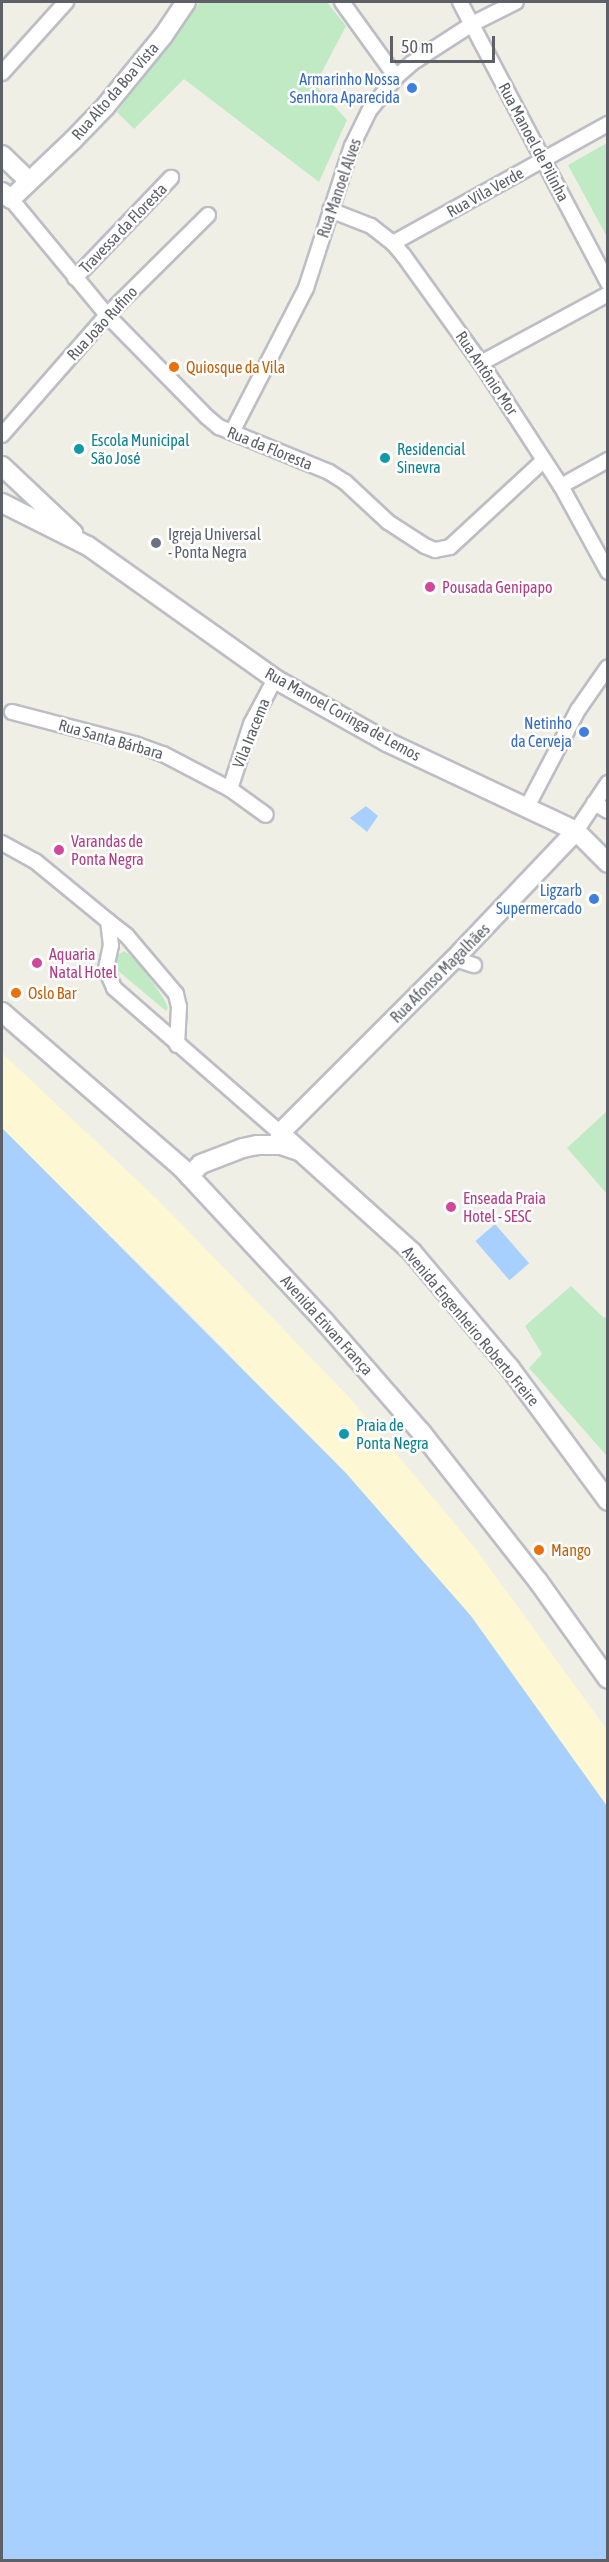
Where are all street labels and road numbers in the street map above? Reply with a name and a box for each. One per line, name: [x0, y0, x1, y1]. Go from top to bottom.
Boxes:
street label: Rua Alto da Boa Vista: [67, 38, 163, 144]
street label: Rua Manoel de Pilinha: [495, 79, 573, 205]
street label: Rua Manoel Alves: [313, 136, 365, 240]
street label: Rua Vila Verde: [443, 163, 527, 221]
street label: Travessa da Floresta: [75, 179, 171, 277]
street label: Rua João Rufino: [63, 282, 141, 364]
street label: Rua Antônio Mor: [452, 327, 522, 419]
street label: Rua da Floresta: [225, 422, 315, 474]
street label: Rua Manoel Coringa de Lemos: [262, 663, 424, 765]
street label: Vila Iracema: [228, 695, 274, 771]
street label: Rua Santa Bárbara: [56, 715, 166, 763]
street label: Rua Afonso Magalhães: [386, 919, 494, 1027]
street label: Avenida Engenheiro Roberto Freire: [399, 1242, 543, 1410]
street label: Avenida Erivan França: [277, 1271, 377, 1379]

